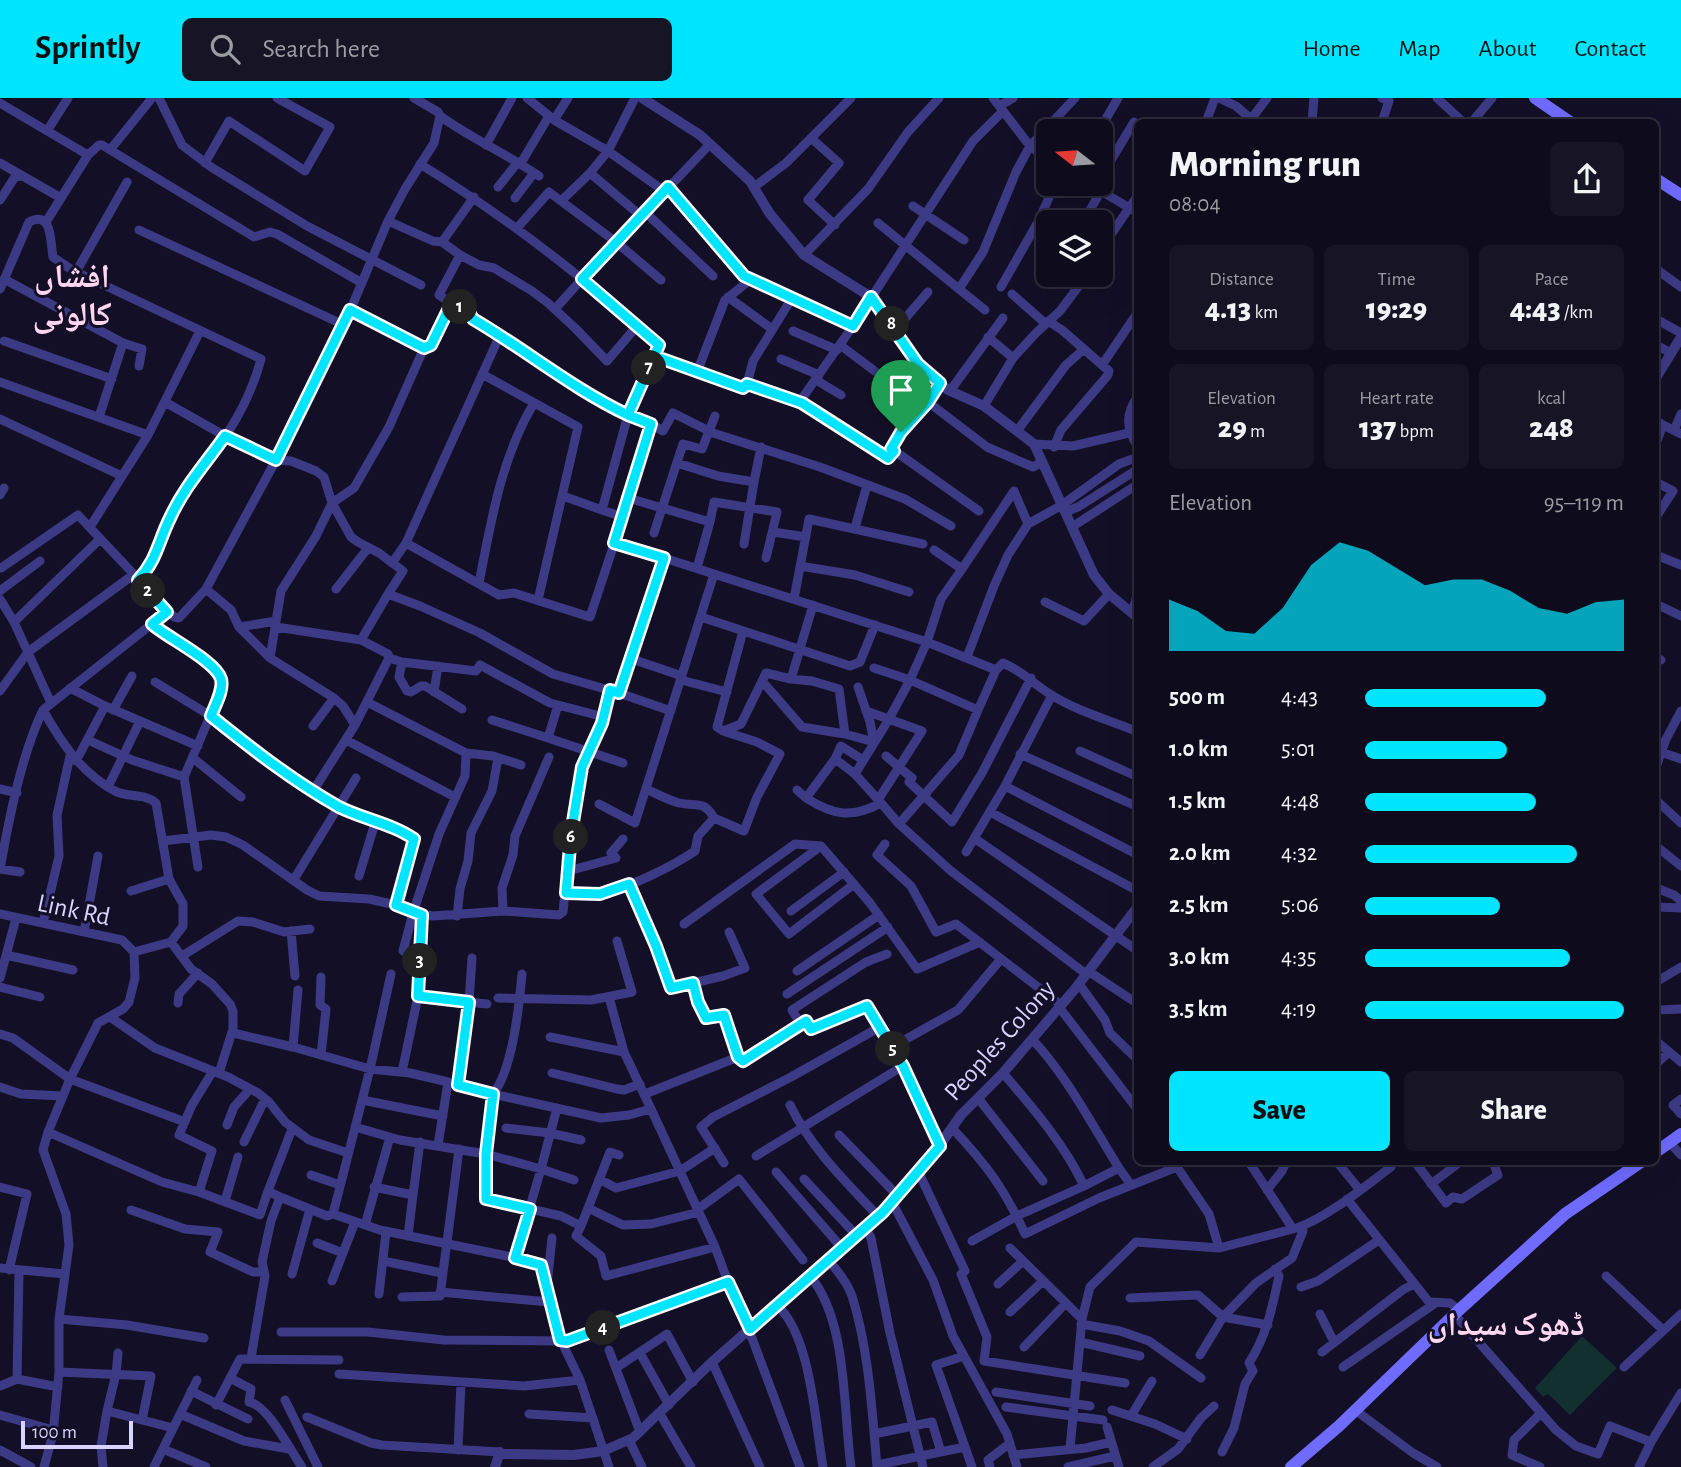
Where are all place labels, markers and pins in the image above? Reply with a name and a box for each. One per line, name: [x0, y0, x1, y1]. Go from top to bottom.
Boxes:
pin: 1: [442, 290, 477, 325]
pin: 8: [874, 306, 910, 342]
pin: 7: [632, 350, 666, 386]
pin: [871, 360, 931, 432]
pin: 2: [130, 574, 166, 608]
pin: 6: [554, 820, 588, 854]
pin: 3: [402, 944, 438, 978]
pin: 5: [876, 1032, 910, 1066]
pin: 4: [586, 1310, 620, 1346]

